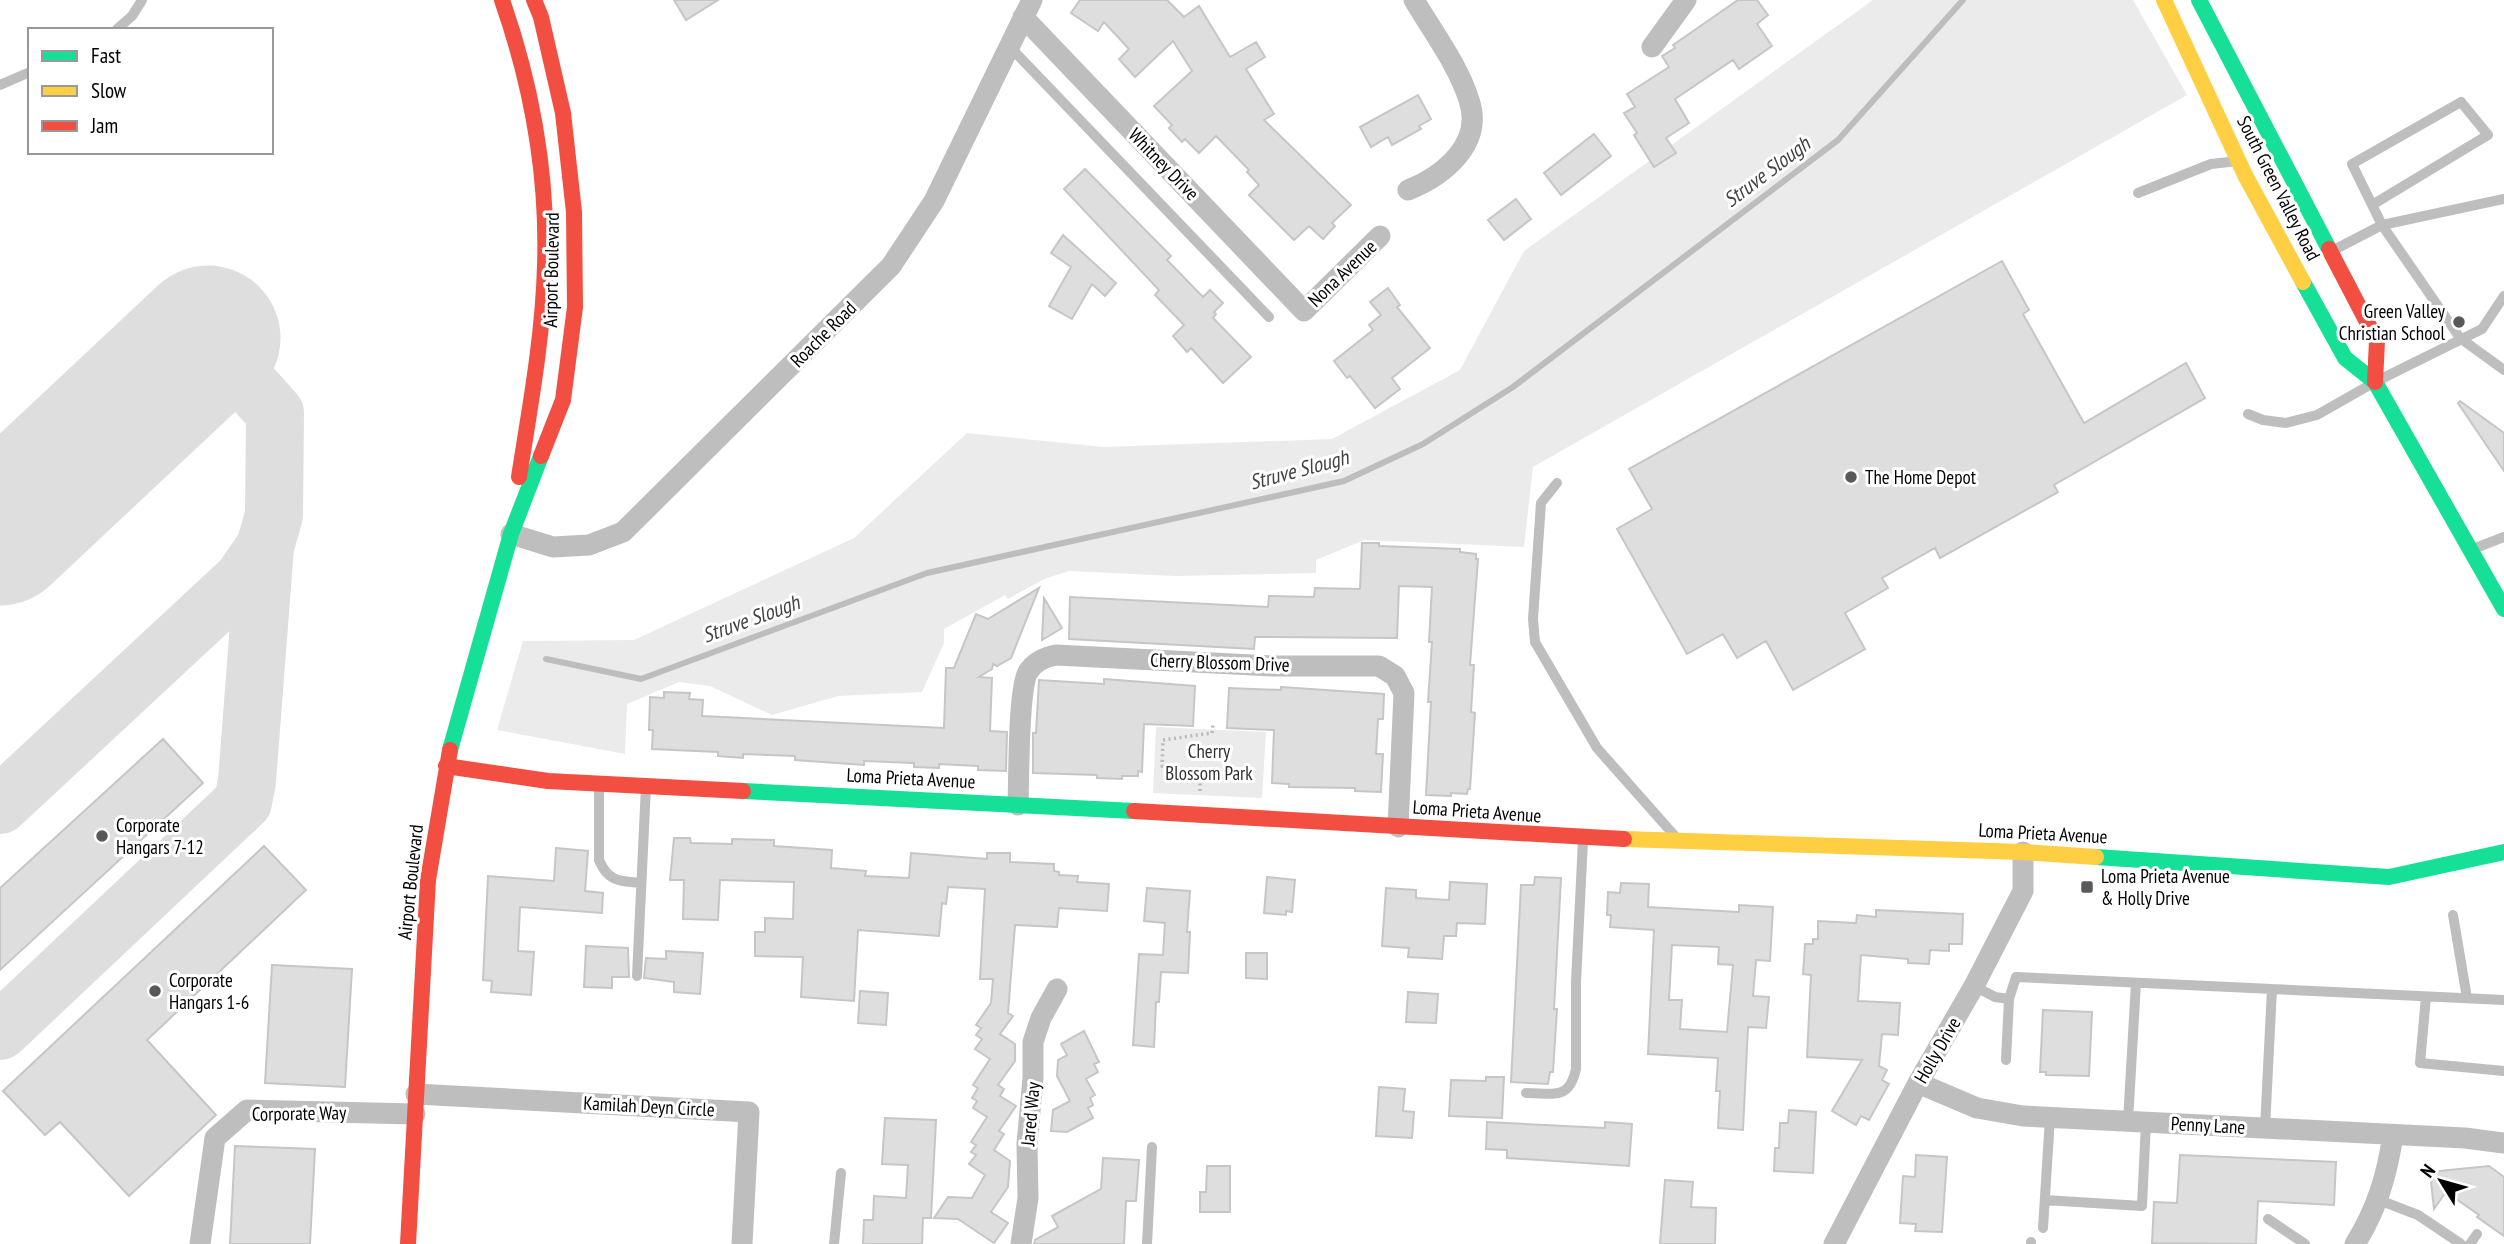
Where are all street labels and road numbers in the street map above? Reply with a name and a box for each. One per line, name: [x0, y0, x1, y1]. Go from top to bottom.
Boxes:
street label: South Green Valley Road: [2232, 112, 2326, 264]
street label: Whitney Drive: [1124, 123, 1205, 205]
street label: Airport Boulevard: [538, 212, 564, 328]
street label: Nona Avenue: [1303, 234, 1381, 311]
street label: Roache Road: [785, 296, 861, 372]
street label: Cherry Blossom Drive: [1150, 648, 1290, 676]
street label: Loma Prieta Avenue: [846, 763, 976, 793]
street label: Loma Prieta Avenue: [1412, 795, 1542, 827]
street label: Loma Prieta Avenue: [1978, 818, 2108, 848]
street label: Airport Boulevard: [392, 823, 428, 941]
street label: Holly Drive: [1909, 1013, 1966, 1087]
street label: Jared Way: [1015, 1080, 1045, 1148]
street label: Kamilah Deyn Circle: [583, 1091, 715, 1121]
street label: Corporate Way: [252, 1100, 347, 1126]
street label: Penny Lane: [2170, 1111, 2246, 1139]

